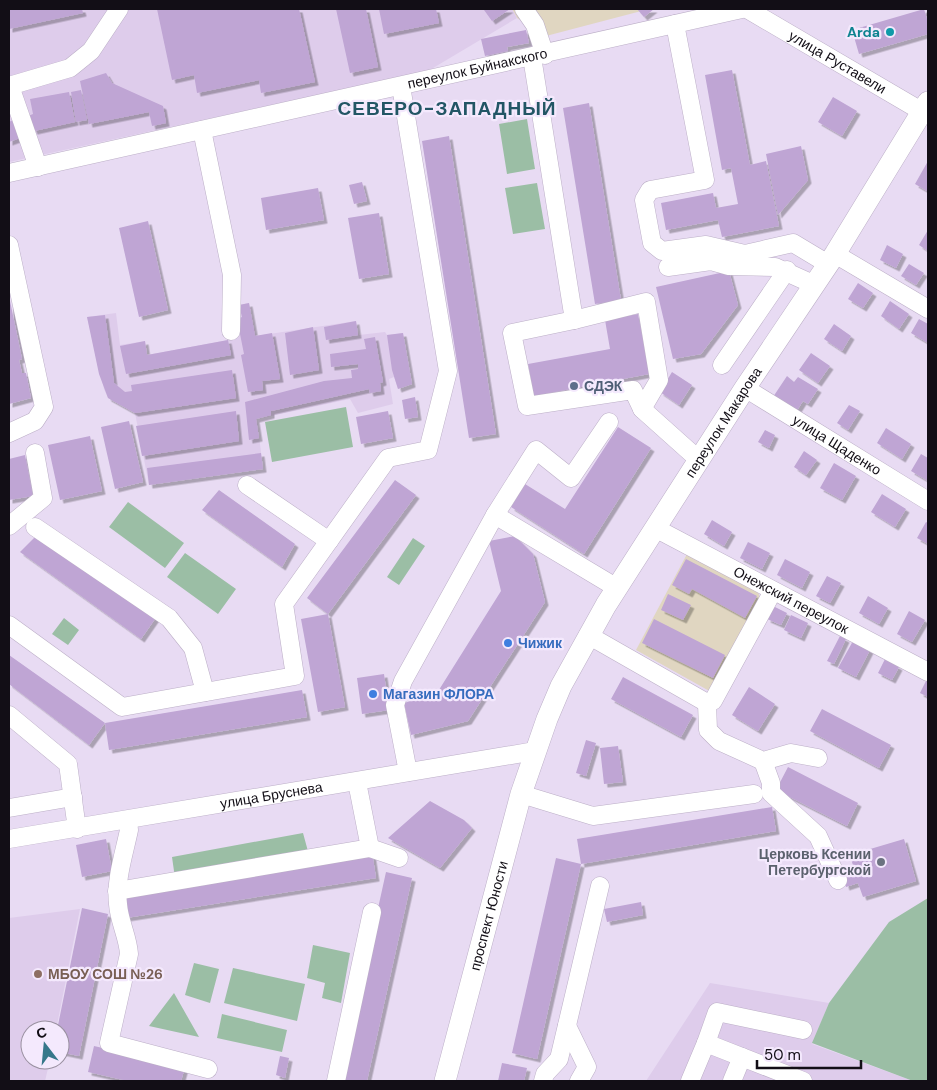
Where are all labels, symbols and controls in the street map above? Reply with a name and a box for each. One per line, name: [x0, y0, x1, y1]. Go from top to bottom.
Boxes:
place label: Arda: [847, 23, 880, 41]
street label: улица Руставели: [786, 26, 890, 98]
marker: Arda: [884, 26, 896, 38]
street label: переулок Буйнакского: [406, 44, 549, 93]
district label: СЕВЕРО-ЗАПАДНЫЙ: [338, 96, 556, 121]
street label: переулок Макарова: [681, 363, 766, 481]
place label: СДЭК: [584, 377, 623, 395]
marker: СДЭК: [568, 380, 580, 392]
street label: улица Щаденко: [789, 411, 885, 479]
street label: Онежский переулок: [730, 562, 853, 638]
place label: Чижик: [518, 634, 563, 652]
marker: Чижик: [502, 637, 514, 649]
place label: Магазин ФЛОРА: [383, 685, 494, 703]
marker: Магазин ФЛОРА: [367, 688, 379, 700]
street label: улица Бруснева: [219, 778, 324, 813]
place label: Церковь Ксении Петербургской: [759, 845, 871, 879]
marker: Церковь Ксении Петербургской: [875, 856, 887, 868]
street label: проспект Юности: [466, 859, 512, 973]
place label: МБОУ СОШ №26: [48, 965, 163, 983]
marker: МБОУ СОШ №26: [32, 968, 44, 980]
north arrow: [20, 1020, 70, 1070]
text: С: [34, 1022, 49, 1043]
scale bar: [757, 1038, 861, 1070]
text: 50 m: [764, 1045, 801, 1065]

